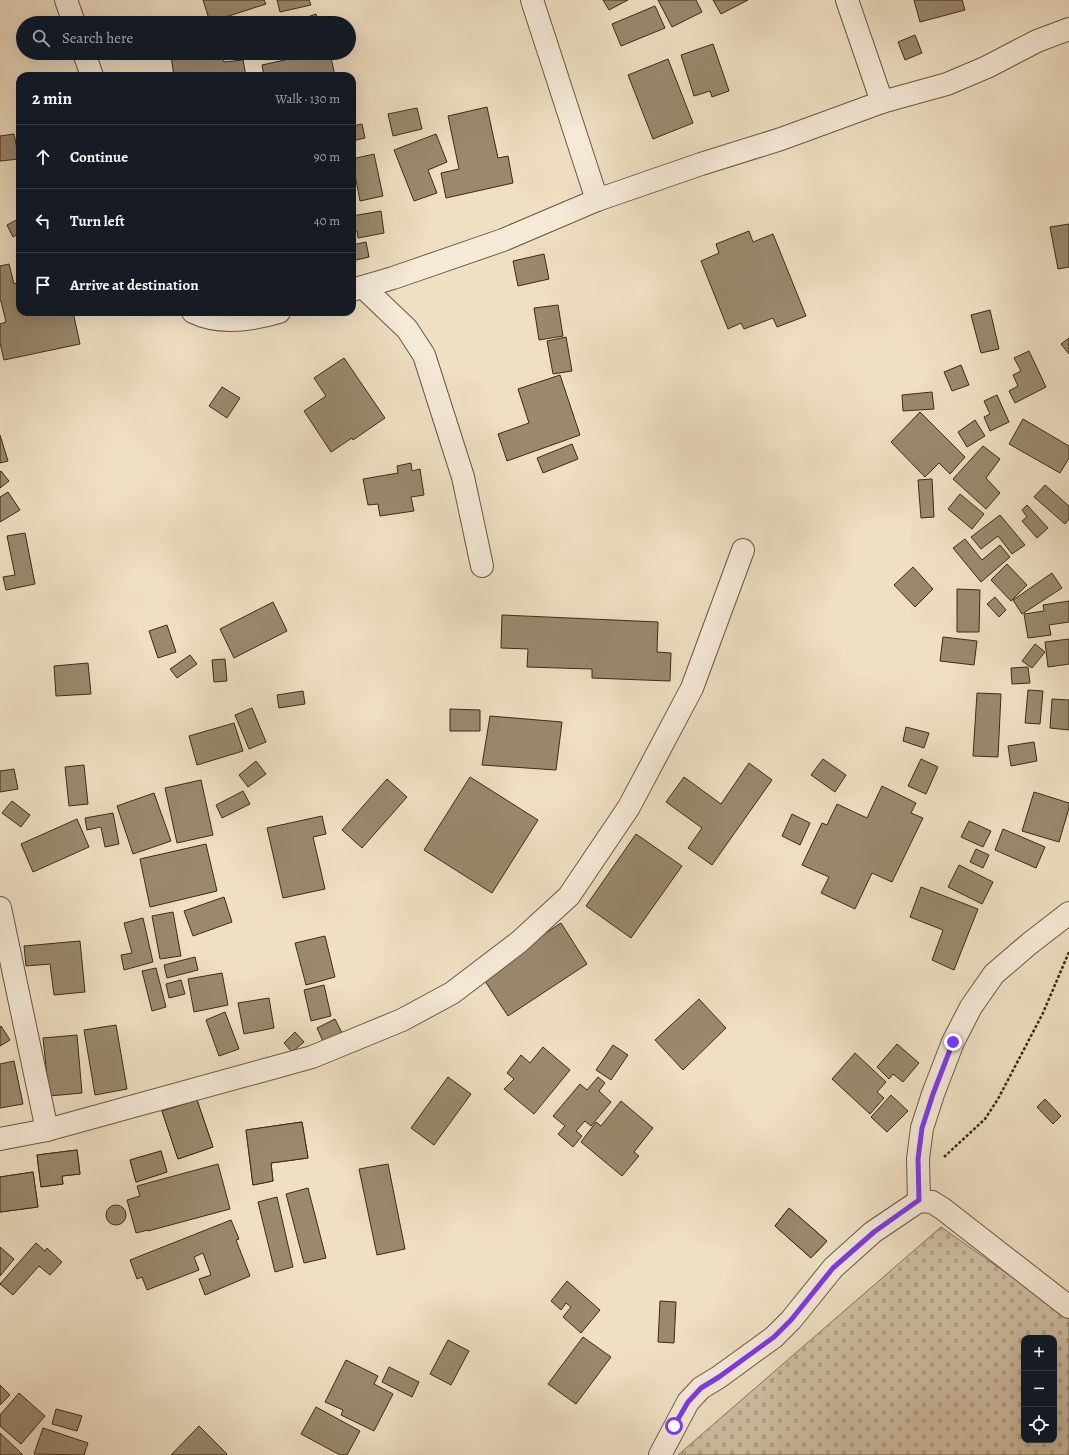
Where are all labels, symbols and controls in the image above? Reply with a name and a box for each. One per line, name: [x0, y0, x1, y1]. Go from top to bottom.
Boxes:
search box: [16, 16, 356, 60]
icon: search: [30, 27, 52, 49]
text: Search here: [62, 28, 133, 48]
text: 2 min: [32, 87, 72, 110]
text: Walk · 130 m: [275, 90, 340, 107]
icon: ahead: [32, 146, 54, 168]
text: Continue: [70, 147, 128, 167]
text: 90 m: [314, 148, 340, 165]
icon: left: [32, 210, 54, 232]
text: Turn left: [70, 211, 125, 231]
text: 40 m: [314, 212, 340, 229]
icon: arrive: [32, 274, 54, 296]
text: Arrive at destination: [70, 275, 199, 295]
route end: [944, 1033, 962, 1051]
map controls: [1021, 1335, 1057, 1443]
button: +: [1021, 1335, 1057, 1371]
button: −: [1021, 1371, 1057, 1407]
button: locate: [1021, 1407, 1057, 1443]
route start: [665, 1417, 683, 1435]

